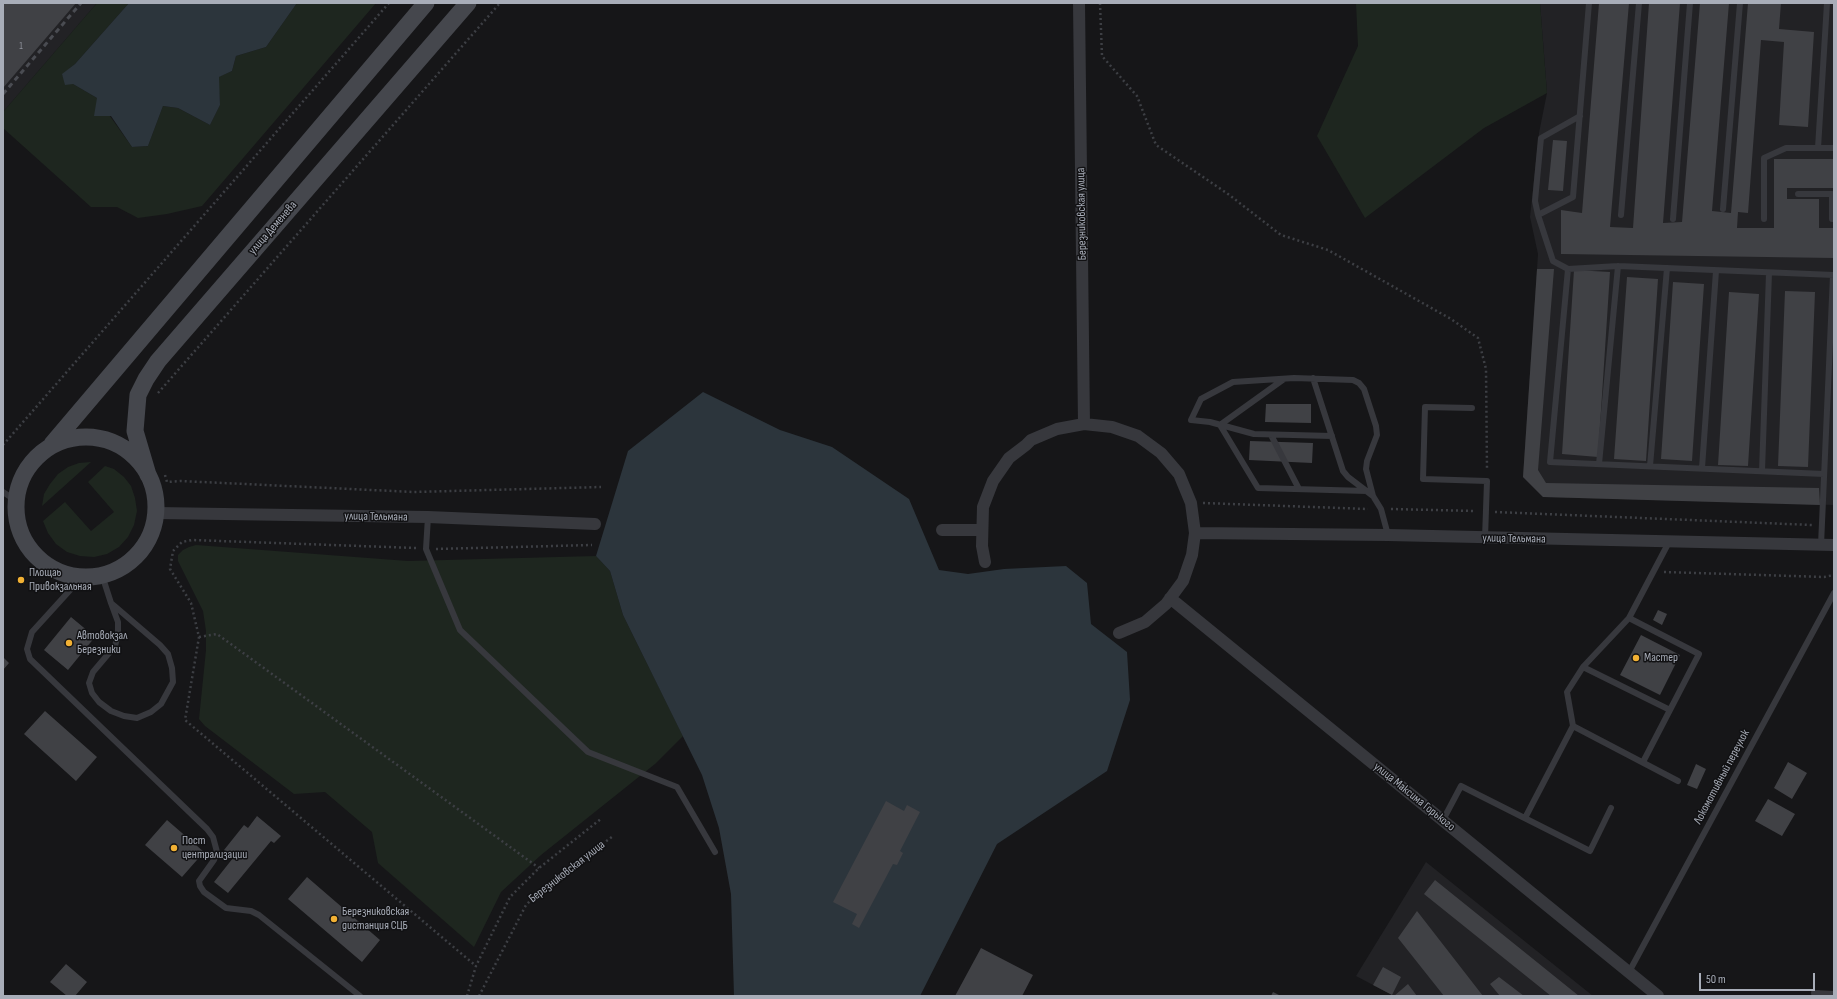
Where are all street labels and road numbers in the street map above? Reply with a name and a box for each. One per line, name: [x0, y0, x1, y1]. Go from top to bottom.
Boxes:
street label: Березниковская улица: [1074, 168, 1090, 260]
street label: улица Деменева: [246, 198, 300, 258]
street label: улица Тельмана: [344, 509, 408, 525]
street label: улица Тельмана: [1482, 531, 1546, 547]
street label: Локомотивный переулок: [1691, 727, 1753, 827]
street label: улица Максима Горького: [1370, 760, 1458, 834]
street label: Березниковская улица: [526, 838, 608, 906]

